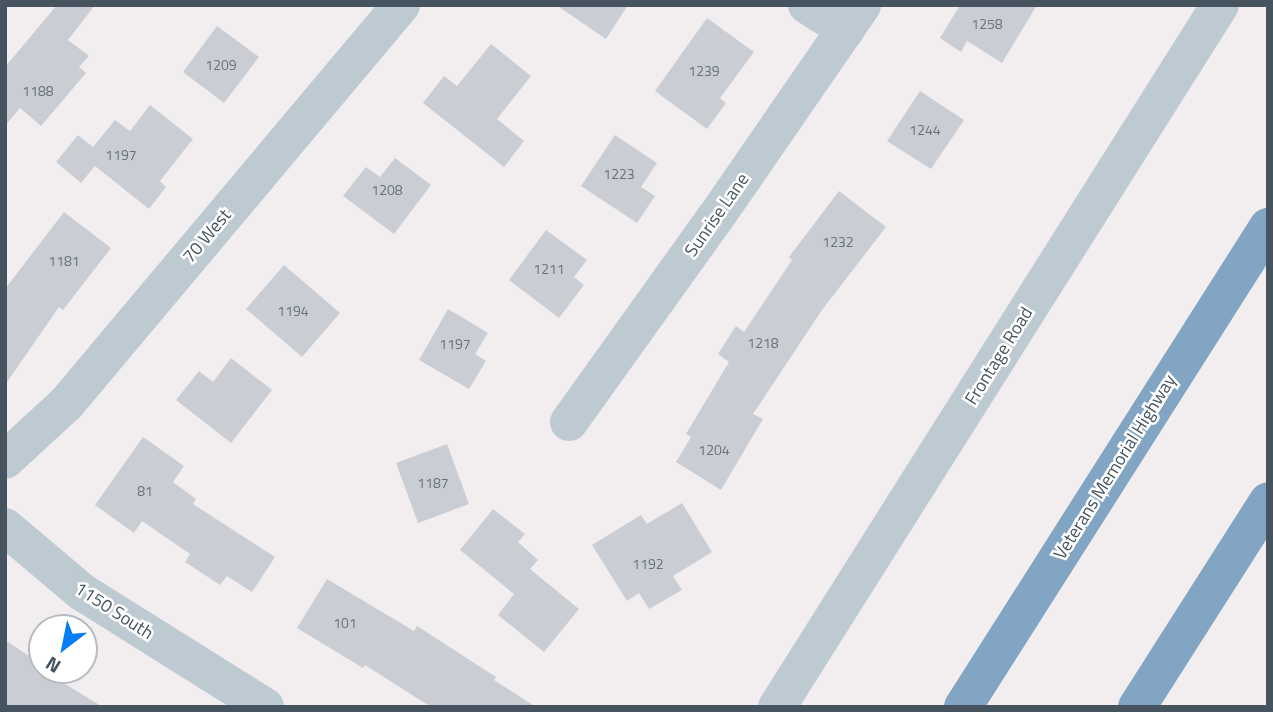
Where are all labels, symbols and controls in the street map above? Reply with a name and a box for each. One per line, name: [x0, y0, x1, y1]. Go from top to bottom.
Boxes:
house number: 1258: [971, 16, 1003, 32]
house number: 1209: [205, 57, 237, 73]
house number: 1239: [688, 63, 720, 79]
house number: 1188: [22, 83, 54, 99]
house number: 1244: [909, 122, 941, 138]
house number: 1197: [105, 147, 137, 163]
house number: 1223: [603, 166, 635, 182]
street label: Sunrise Lane: [680, 169, 754, 261]
house number: 1208: [371, 182, 403, 198]
street label: 70 West: [178, 205, 236, 267]
house number: 1232: [822, 234, 854, 250]
house number: 1181: [48, 253, 80, 269]
house number: 1211: [533, 261, 565, 277]
house number: 1194: [277, 303, 309, 319]
street label: Frontage Road: [960, 303, 1038, 409]
house number: 1218: [747, 335, 779, 351]
house number: 1197: [439, 336, 471, 352]
street label: Veterans Memorial Highway: [1049, 371, 1181, 563]
house number: 1204: [698, 442, 730, 458]
house number: 1187: [417, 475, 449, 491]
house number: 81: [137, 483, 153, 499]
house number: 1192: [632, 556, 664, 572]
street label: 1150 South: [71, 578, 157, 644]
north arrow: [28, 614, 98, 684]
house number: 101: [333, 615, 357, 631]
text: N: [39, 650, 66, 681]

